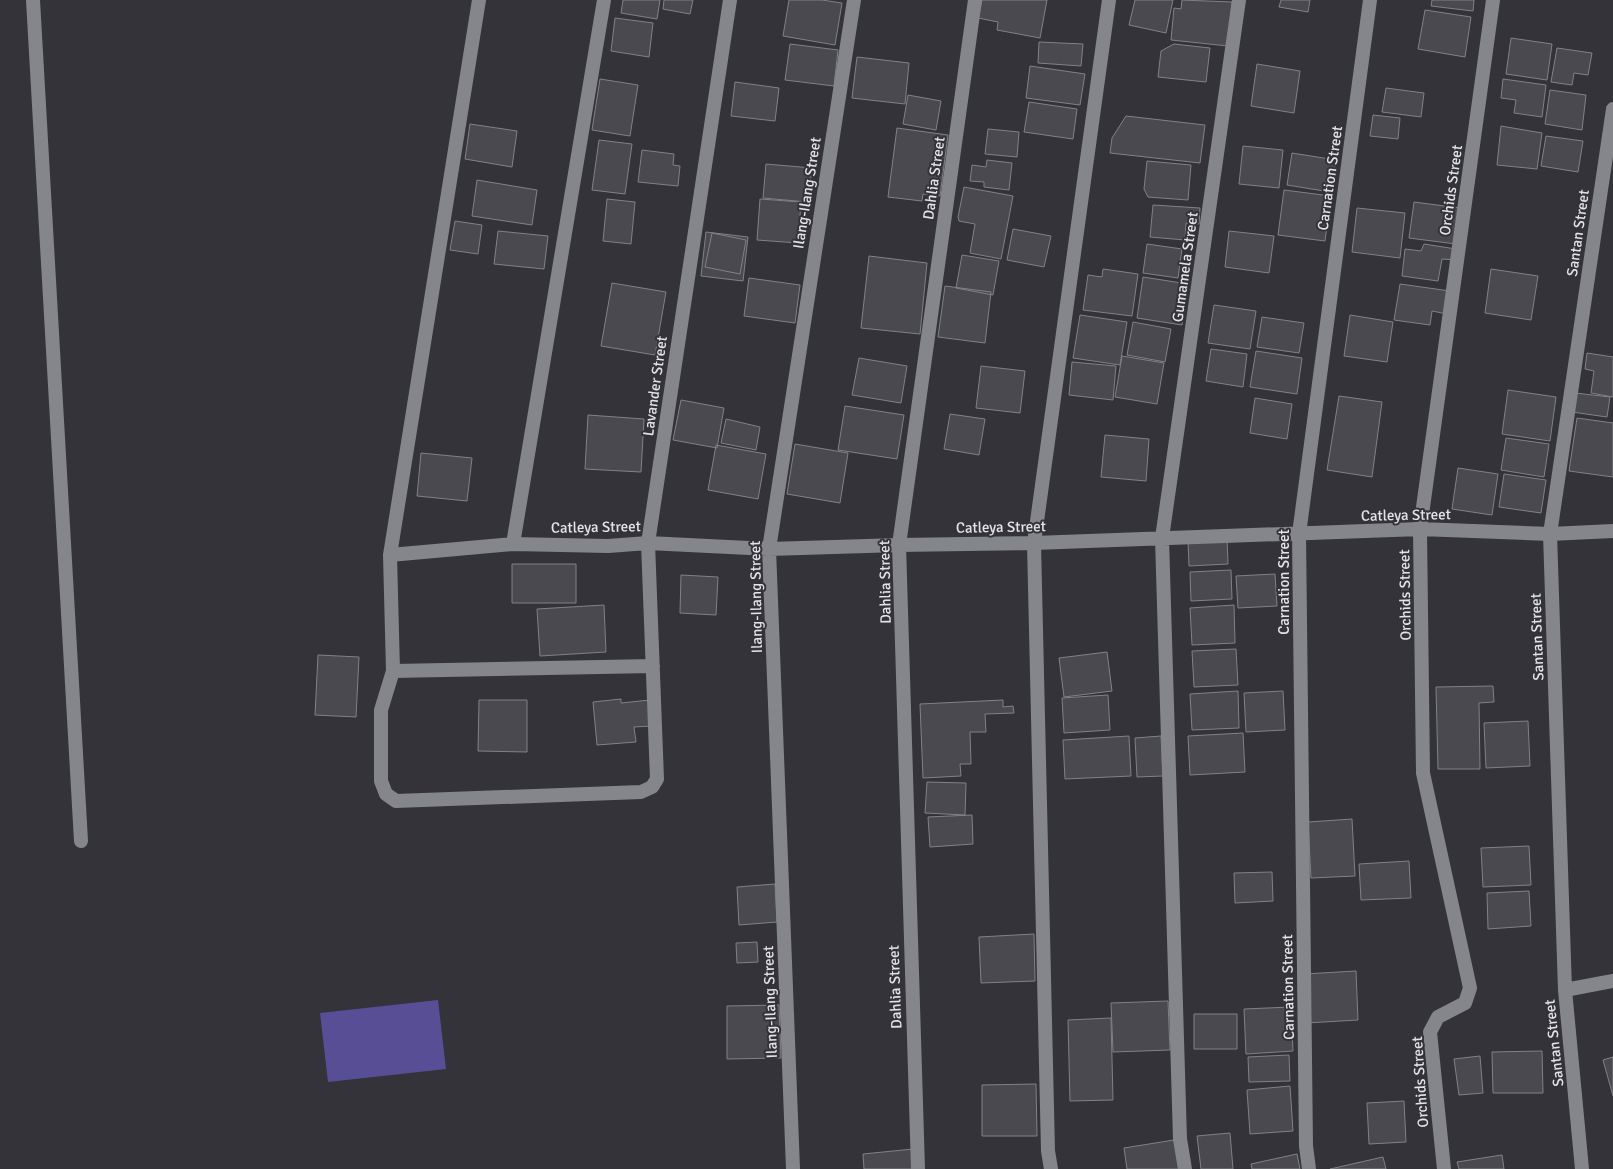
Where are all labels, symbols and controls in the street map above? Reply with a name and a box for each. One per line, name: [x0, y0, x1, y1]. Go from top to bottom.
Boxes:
street label: Carnation Street: [1314, 125, 1346, 231]
street label: Dahlia Street: [919, 135, 949, 221]
street label: Ilang-Ilang Street: [789, 136, 825, 250]
street label: Orchids Street: [1436, 144, 1466, 236]
street label: Santan Street: [1563, 188, 1593, 278]
street label: Gumamela Street: [1168, 211, 1202, 323]
street label: Lavander Street: [639, 335, 671, 437]
street label: Catleya Street: [1361, 505, 1451, 525]
street label: Catleya Street: [551, 517, 641, 537]
street label: Catleya Street: [956, 517, 1046, 537]
street label: Carnation Street: [1275, 529, 1293, 635]
street label: Ilang-Ilang Street: [746, 540, 766, 654]
street label: Dahlia Street: [875, 540, 895, 624]
street label: Orchids Street: [1395, 549, 1415, 641]
street label: Santan Street: [1526, 593, 1548, 681]
street label: Carnation Street: [1278, 934, 1298, 1040]
street label: Ilang-Ilang Street: [759, 945, 781, 1059]
street label: Dahlia Street: [885, 945, 905, 1029]
street label: Santan Street: [1540, 999, 1568, 1087]
street label: Orchids Street: [1408, 1036, 1432, 1128]

